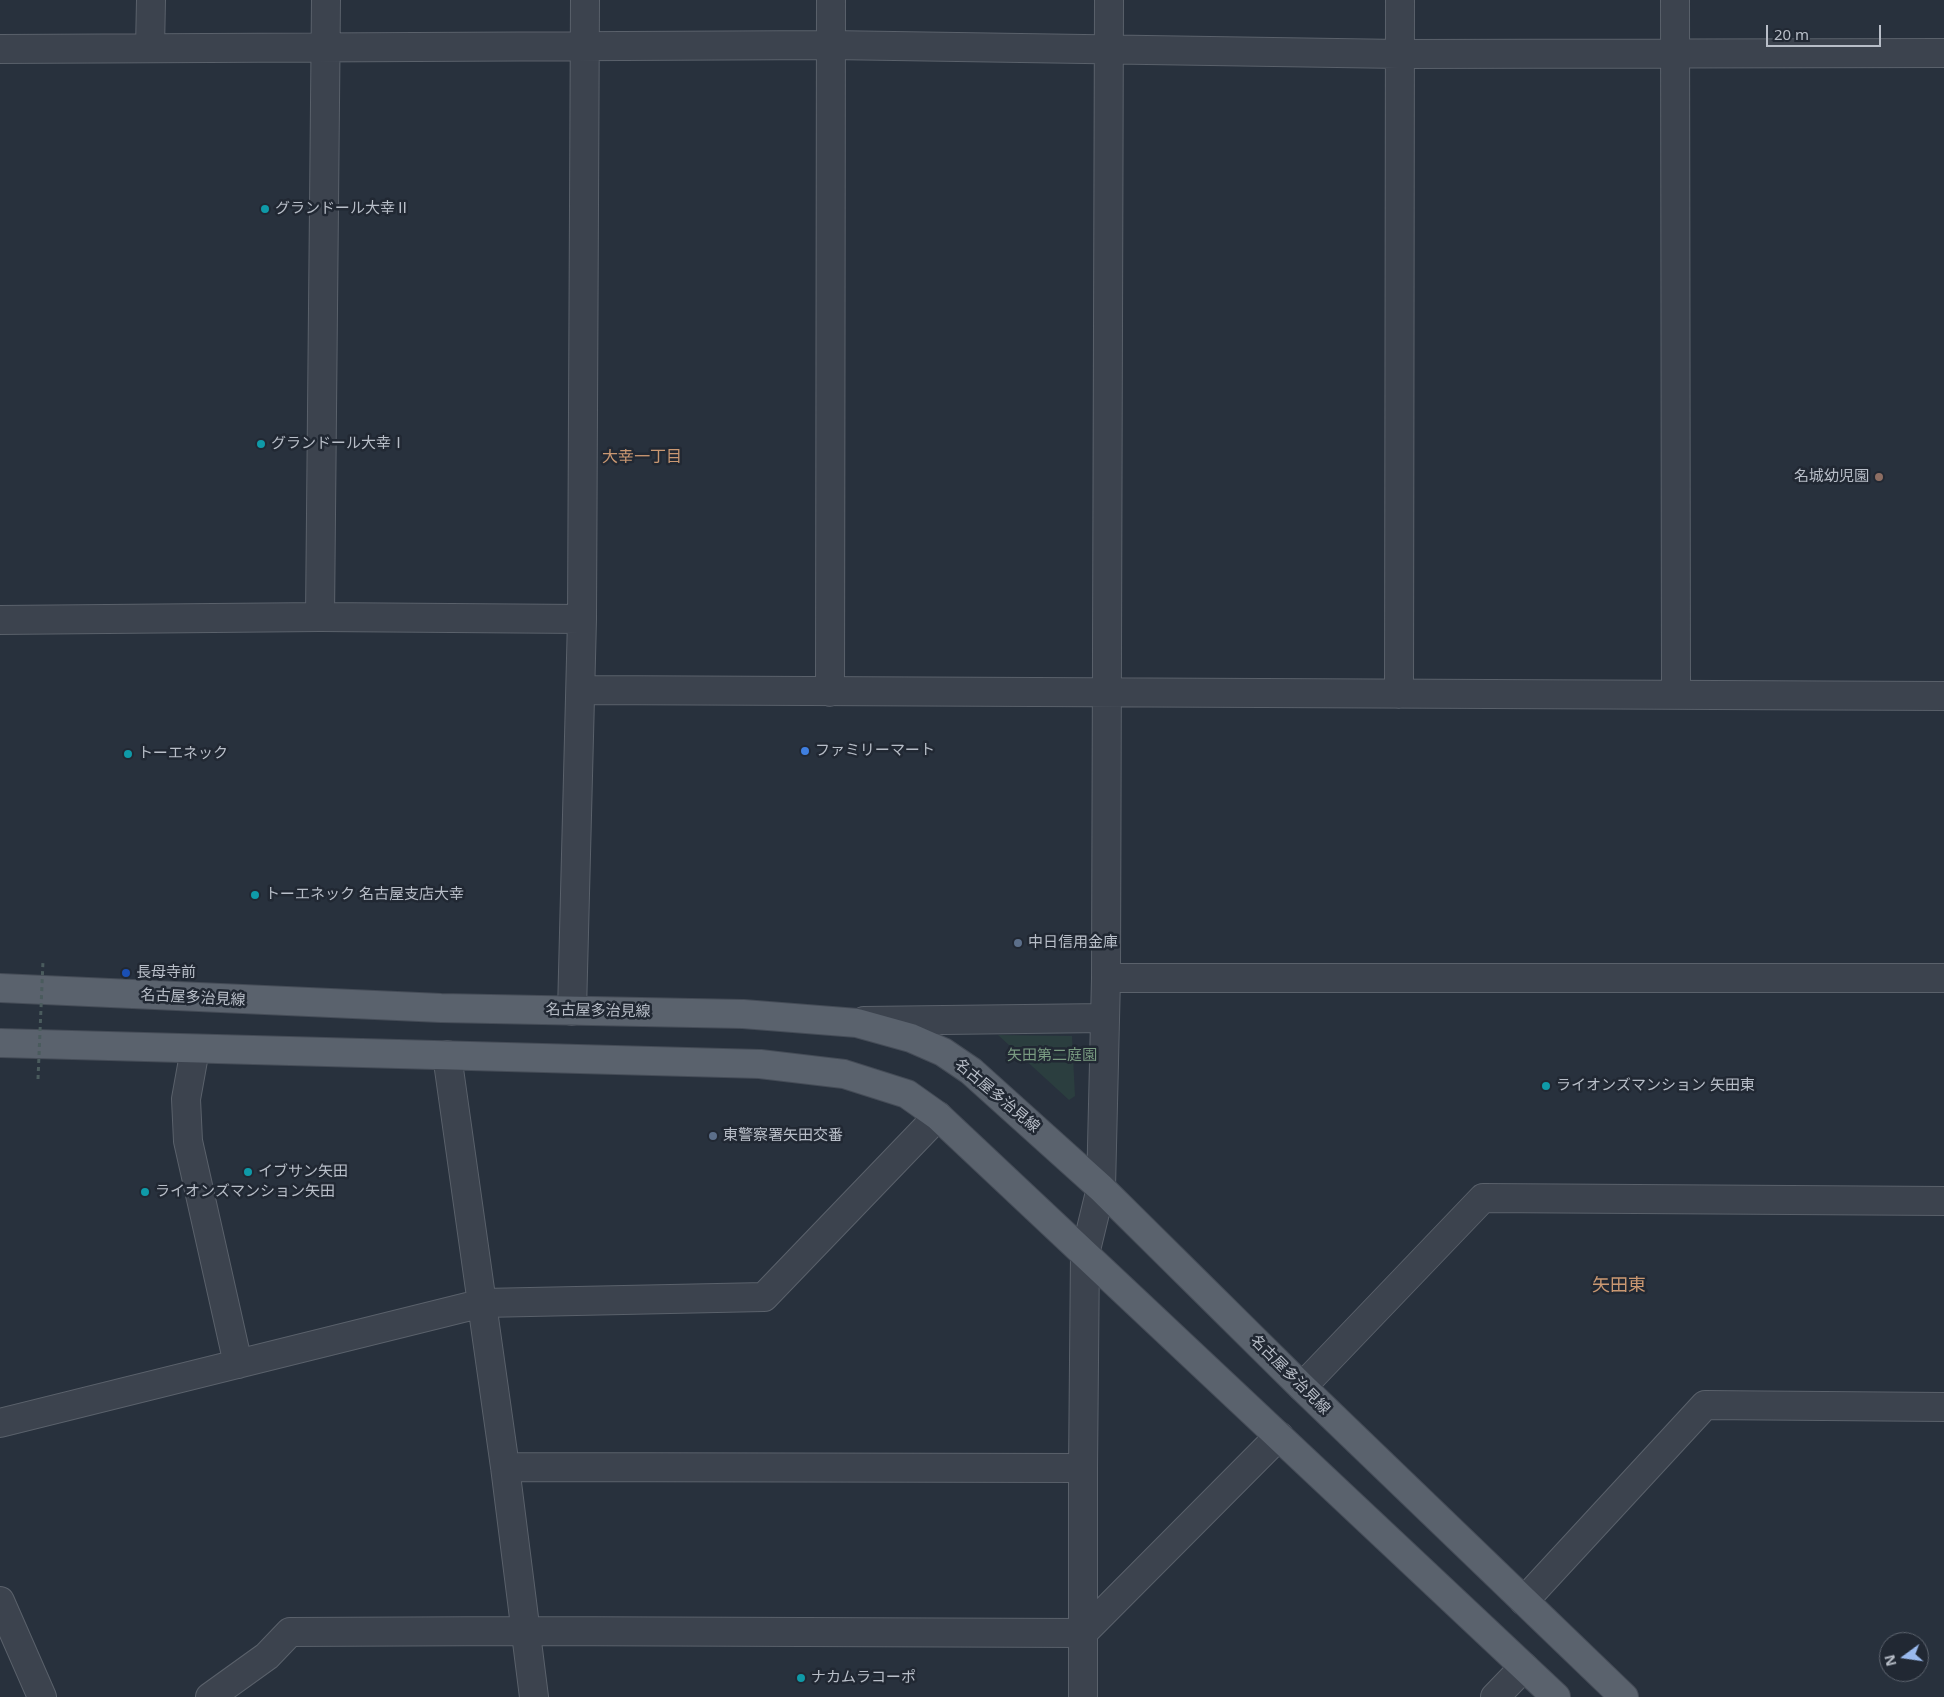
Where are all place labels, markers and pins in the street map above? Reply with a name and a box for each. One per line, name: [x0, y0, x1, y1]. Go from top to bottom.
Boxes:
place label: グランドール大幸Ⅱ: [275, 200, 410, 218]
marker: グランドール大幸Ⅱ: [259, 203, 271, 215]
place label: グランドール大幸Ⅰ: [271, 435, 406, 453]
marker: グランドール大幸Ⅰ: [255, 438, 267, 450]
place label: 名城幼児園: [1794, 468, 1869, 486]
marker: 名城幼児園: [1873, 471, 1885, 483]
place label: ファミリーマート: [815, 742, 935, 760]
place label: トーエネック: [138, 745, 228, 763]
marker: ファミリーマート: [799, 745, 811, 757]
marker: トーエネック: [122, 748, 134, 760]
place label: トーエネック 名古屋支店大幸: [265, 886, 464, 904]
marker: トーエネック 名古屋支店大幸: [249, 889, 261, 901]
place label: 中日信用金庫: [1028, 934, 1118, 952]
marker: 中日信用金庫: [1012, 937, 1024, 949]
place label: 長母寺前: [136, 964, 196, 982]
marker: 長母寺前: [120, 967, 132, 979]
place label: ライオンズマンション 矢田東: [1556, 1077, 1755, 1095]
marker: ライオンズマンション 矢田東: [1540, 1080, 1552, 1092]
place label: 東警察署矢田交番: [723, 1127, 843, 1145]
marker: 東警察署矢田交番: [707, 1130, 719, 1142]
place label: イブサン矢田: [258, 1163, 348, 1181]
marker: イブサン矢田: [242, 1166, 254, 1178]
place label: ライオンズマンション矢田: [155, 1183, 335, 1201]
marker: ライオンズマンション矢田: [139, 1186, 151, 1198]
place label: ナカムラコーポ: [811, 1669, 916, 1687]
marker: ナカムラコーポ: [795, 1672, 807, 1684]

